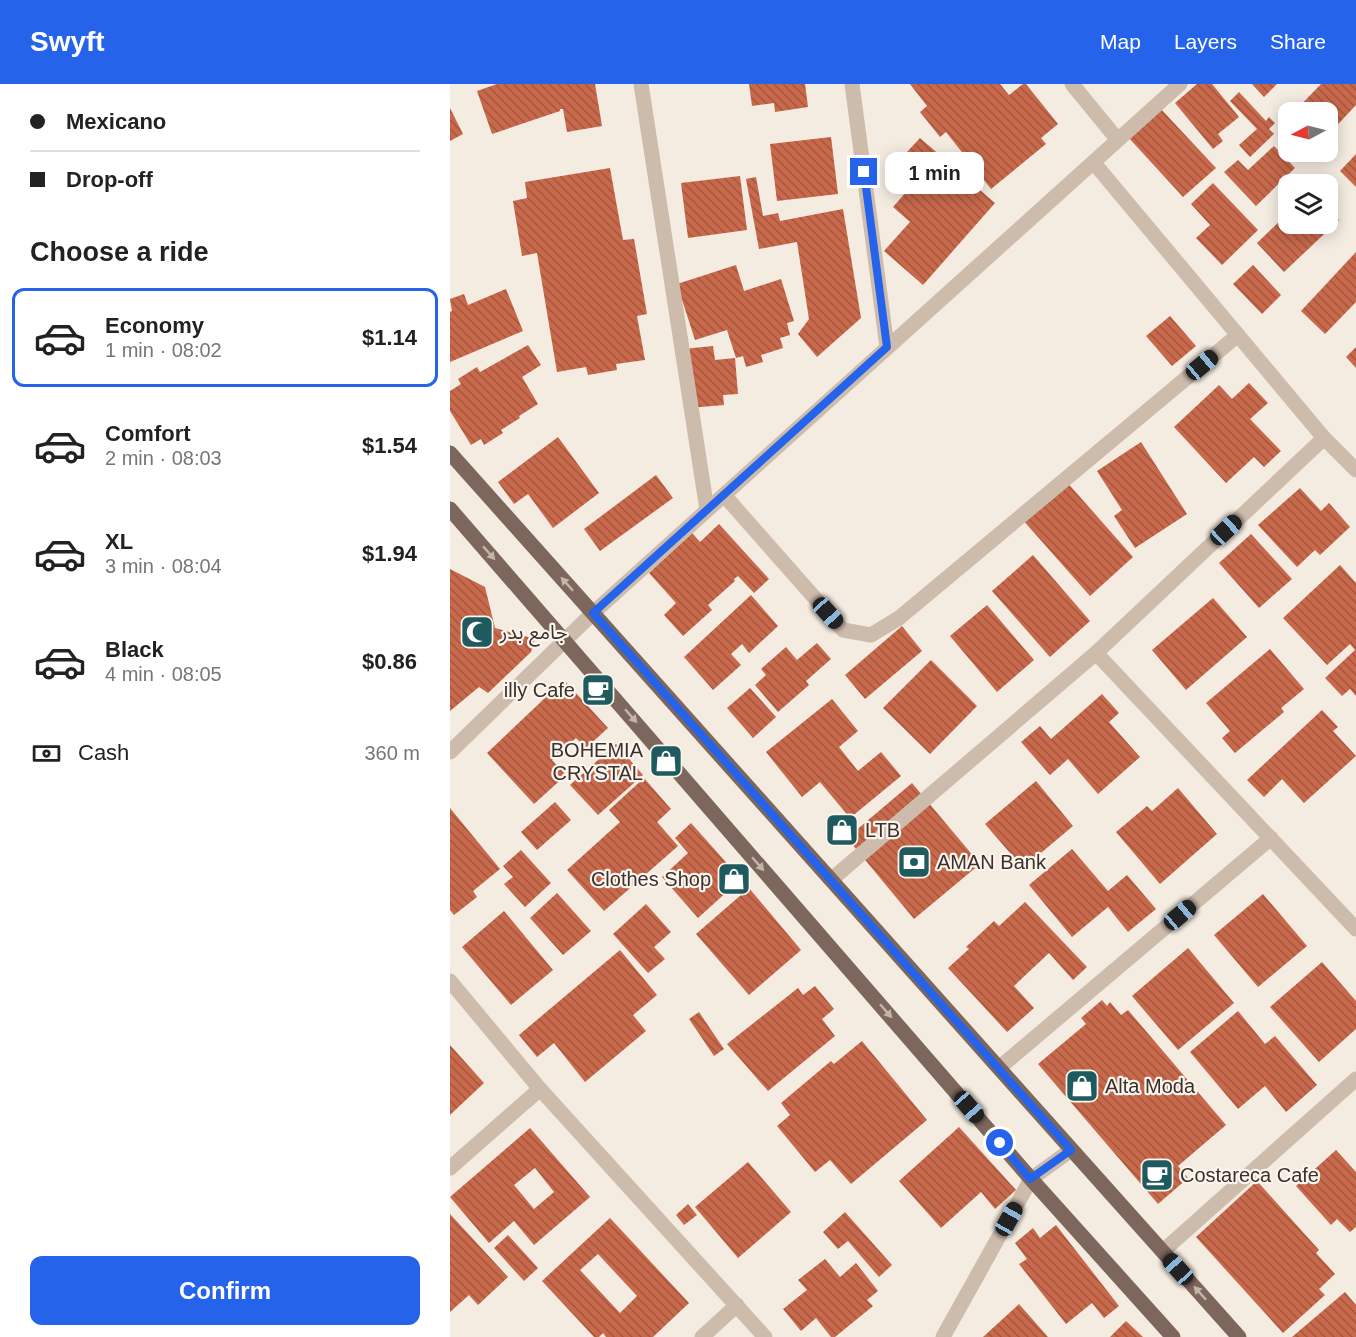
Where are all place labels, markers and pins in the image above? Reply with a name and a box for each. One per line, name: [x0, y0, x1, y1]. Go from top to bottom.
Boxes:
mosque icon: جامع بدر: [459, 614, 495, 650]
place label: جامع بدر: [499, 621, 568, 647]
cafe icon: illy Cafe: [580, 672, 616, 708]
place label: illy Cafe: [504, 679, 575, 701]
place label: BOHEMIA CRYSTAL: [551, 739, 644, 784]
shop icon: BOHEMIA CRYSTAL: [648, 743, 684, 779]
shop icon: LTB: [824, 812, 860, 848]
place label: LTB: [865, 819, 900, 841]
bank icon: AMAN Bank: [896, 844, 932, 880]
place label: AMAN Bank: [937, 851, 1047, 873]
shop icon: Clothes Shop: [716, 861, 752, 897]
place label: Clothes Shop: [591, 868, 711, 890]
shop icon: Alta Moda: [1064, 1068, 1100, 1104]
place label: Alta Moda: [1105, 1075, 1196, 1097]
cafe icon: Costareca Cafe: [1139, 1157, 1175, 1193]
place label: Costareca Cafe: [1180, 1164, 1319, 1186]

